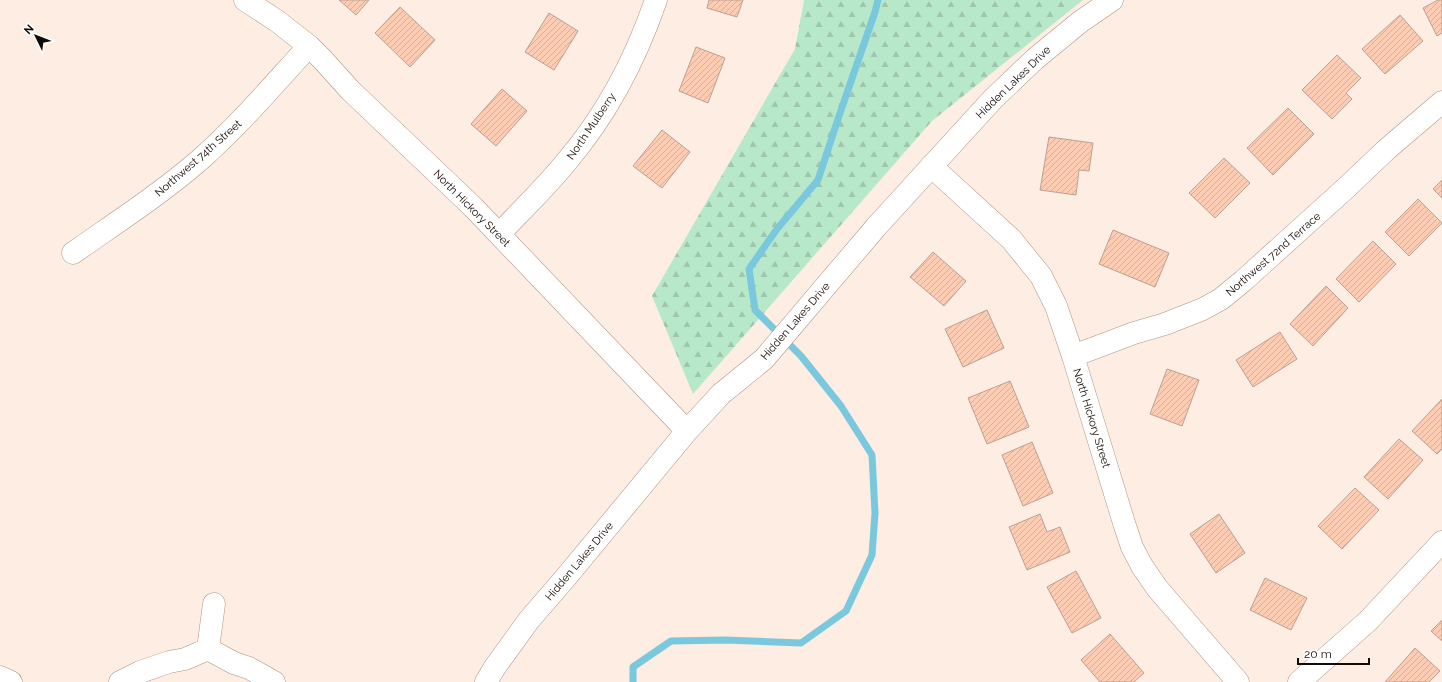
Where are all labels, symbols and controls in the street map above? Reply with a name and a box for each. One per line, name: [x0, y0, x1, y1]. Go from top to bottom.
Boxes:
north arrow: [16, 16, 56, 56]
text: N: [21, 22, 37, 37]
street label: Hidden Lakes Drive: [973, 43, 1054, 121]
street label: North Mulberry: [564, 90, 619, 162]
street label: Northwest 74th Street: [152, 117, 245, 200]
street label: North Hickory Street: [431, 167, 513, 250]
street label: Northwest 72nd Terrace: [1223, 209, 1324, 299]
street label: Hidden Lakes Drive: [758, 279, 833, 363]
street label: North Hickory Street: [1070, 367, 1113, 470]
street label: Hidden Lakes Drive: [543, 519, 616, 603]
scale bar: [1298, 640, 1369, 666]
text: 20 m: [1304, 647, 1332, 661]

